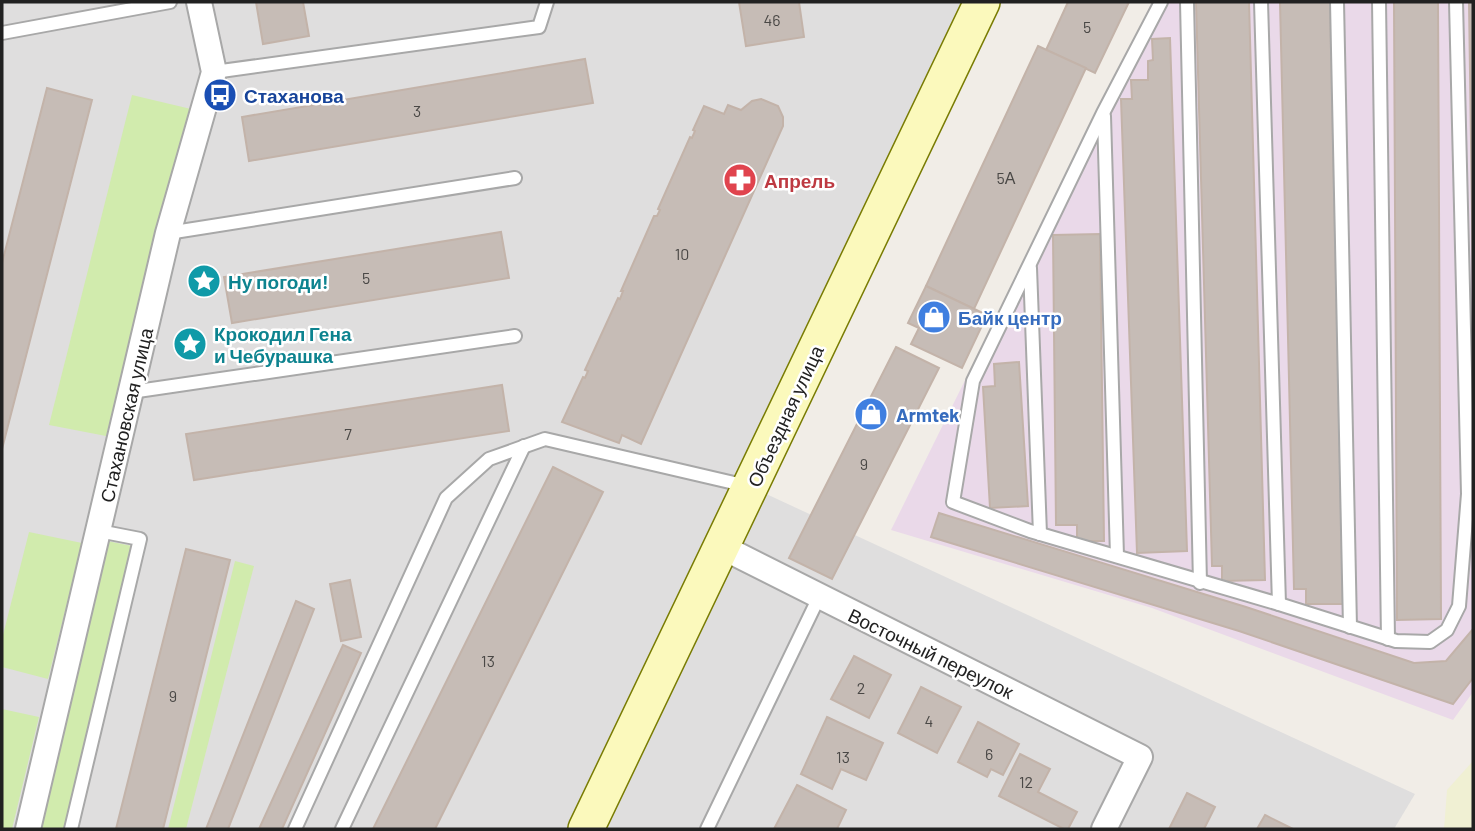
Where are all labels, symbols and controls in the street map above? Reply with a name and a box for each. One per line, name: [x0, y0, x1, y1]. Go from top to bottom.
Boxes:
house number: 46: [763, 10, 781, 29]
house number: 5: [1083, 17, 1091, 36]
bus stop icon: Стаханова: [201, 76, 239, 114]
place label: Стаханова: [244, 84, 344, 107]
house number: 3: [413, 101, 421, 120]
pharmacy icon: Апрель: [721, 161, 759, 199]
house number: 5А: [997, 168, 1016, 187]
place label: Апрель: [764, 169, 835, 192]
house number: 10: [675, 244, 689, 263]
place icon: Ну погоди!: [185, 262, 223, 300]
house number: 5: [362, 268, 370, 287]
place label: Ну погоди!: [228, 270, 328, 293]
shop icon: Байк центр: [915, 298, 953, 336]
place label: Байк центр: [958, 306, 1062, 329]
place label: Крокодил Гена и Чебурашка: [214, 322, 352, 367]
street label: Стахановская улица: [95, 325, 157, 505]
place icon: Крокодил Гена и Чебурашка: [171, 325, 209, 363]
street label: Объездная улица: [742, 341, 828, 491]
shop icon: Armtek: [852, 395, 890, 433]
place label: Armtek: [896, 403, 959, 426]
house number: 7: [344, 424, 352, 443]
house number: 9: [860, 454, 868, 473]
street label: Восточный переулок: [845, 603, 1018, 703]
house number: 13: [481, 651, 495, 670]
house number: 2: [857, 678, 865, 697]
house number: 9: [169, 686, 177, 705]
house number: 4: [925, 711, 933, 730]
house number: 6: [985, 744, 993, 763]
house number: 13: [836, 747, 850, 766]
house number: 12: [1019, 772, 1033, 791]

